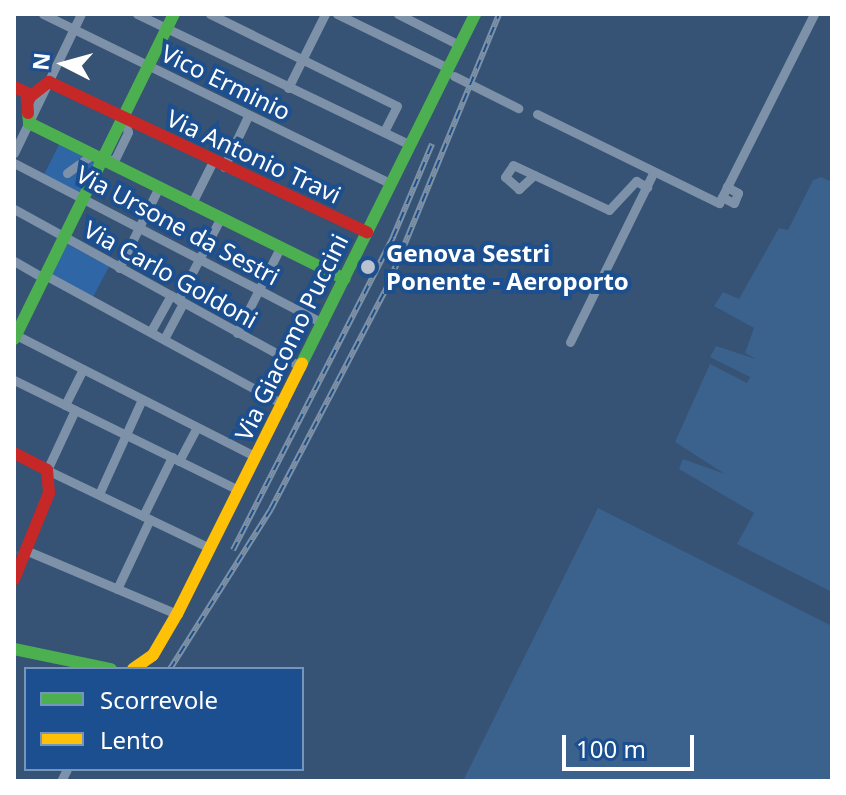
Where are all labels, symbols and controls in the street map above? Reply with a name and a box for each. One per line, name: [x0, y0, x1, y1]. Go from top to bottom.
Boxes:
north arrow: [24, 24, 104, 104]
street label: Vico Erminio: [157, 38, 295, 126]
text: N: [24, 51, 56, 72]
street label: Via Antonio Travi: [162, 103, 346, 209]
street label: Via Ursone da Sestri: [72, 159, 284, 291]
street label: Via Carlo Goldoni: [79, 214, 263, 334]
street label: Via Giacomo Puccini: [228, 229, 354, 445]
place label: Genova Sestri Ponente - Aeroporto: [386, 239, 629, 295]
marker: Genova Sestri Ponente - Aeroporto: [357, 256, 379, 278]
legend: [24, 667, 304, 771]
text: Scorrevole: [100, 683, 218, 716]
scale bar: [566, 719, 698, 769]
text: Lento: [100, 723, 164, 756]
text: 100 m: [576, 732, 646, 765]

